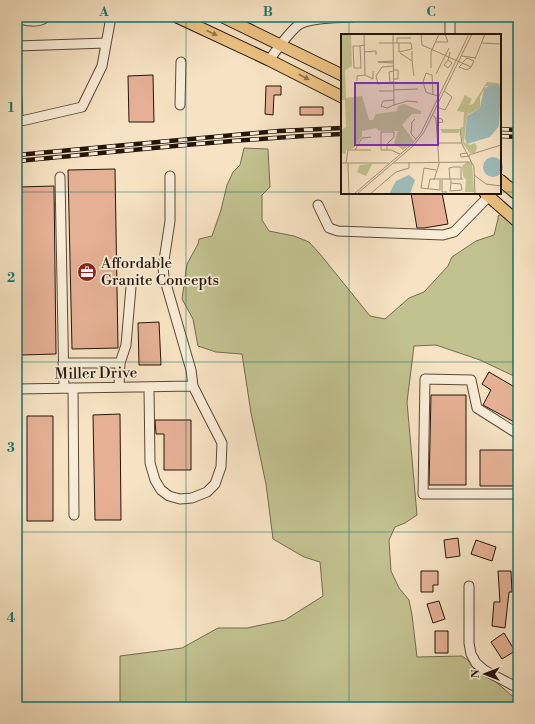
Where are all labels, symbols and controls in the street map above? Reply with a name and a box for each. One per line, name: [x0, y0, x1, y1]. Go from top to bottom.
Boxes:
text: A: [98, 4, 109, 20]
text: B: [263, 4, 273, 20]
text: C: [426, 4, 436, 20]
one-way arrow: [207, 30, 218, 36]
inset map: [341, 34, 501, 194]
one-way arrow: [298, 74, 309, 81]
text: 1: [8, 100, 15, 116]
place label: Affordable Granite Concepts: [100, 254, 219, 290]
office icon: Affordable Granite Concepts: [76, 261, 98, 283]
text: 2: [7, 270, 15, 286]
street label: Miller Drive: [55, 363, 137, 384]
text: 3: [7, 440, 15, 456]
text: 4: [7, 610, 16, 626]
north arrow: [465, 654, 505, 694]
text: N: [469, 669, 483, 678]

